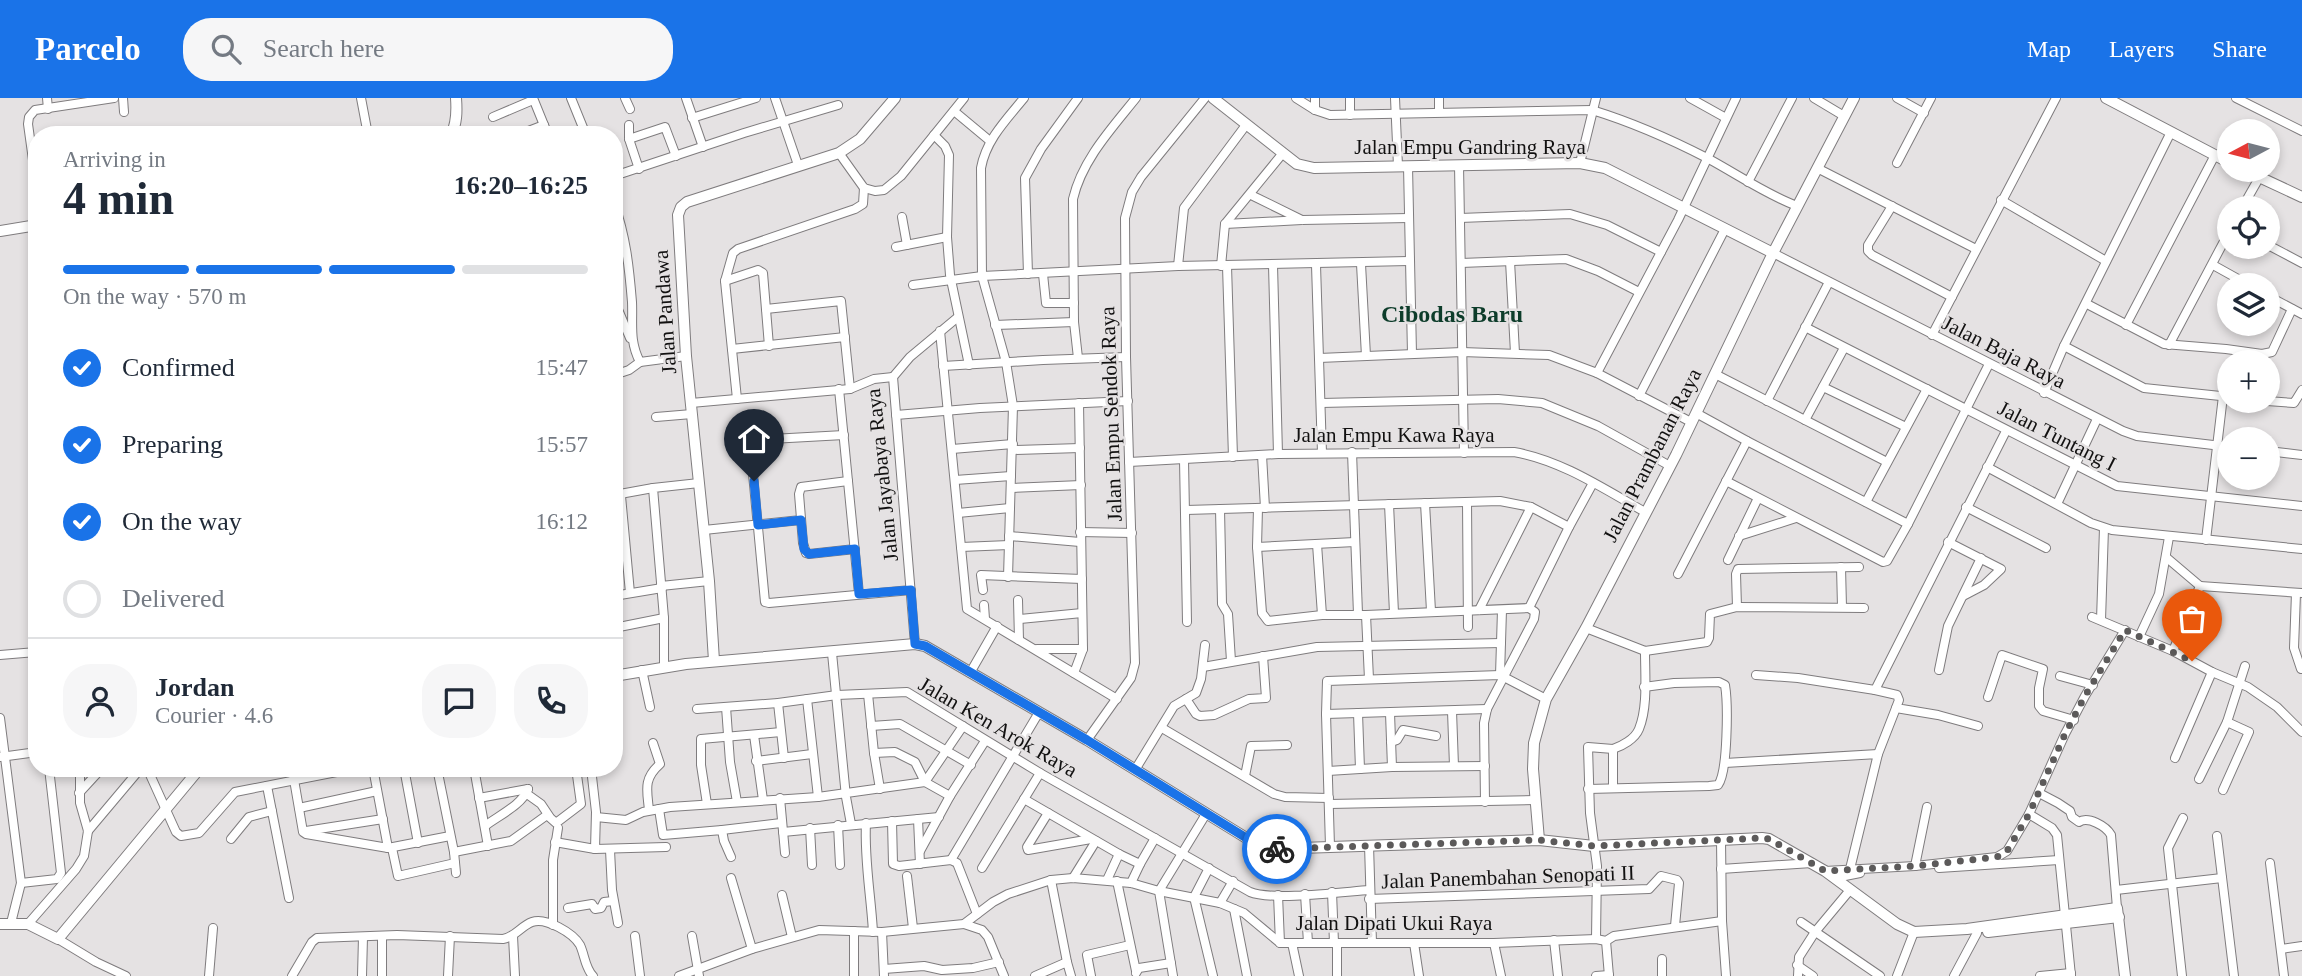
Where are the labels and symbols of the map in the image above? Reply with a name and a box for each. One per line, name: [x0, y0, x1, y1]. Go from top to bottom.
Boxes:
north arrow: [2217, 119, 2280, 182]
street label: Jalan Empu Gandring Raya: [1354, 135, 1586, 159]
street label: Jalan Pandawa: [649, 249, 681, 375]
district label: Cibodas Baru: [1381, 301, 1523, 327]
street label: Jalan Empu Sendok Raya: [1095, 305, 1127, 522]
street label: Jalan Baja Raya: [1938, 311, 2070, 394]
street label: Jalan Prambanan Raya: [1598, 364, 1706, 546]
street label: Jalan Jayabaya Raya: [861, 387, 903, 563]
street label: Jalan Tuntang I: [1994, 396, 2120, 476]
pin: [724, 409, 784, 481]
street label: Jalan Empu Kawa Raya: [1293, 423, 1495, 447]
pin: [2162, 589, 2222, 661]
street label: Jalan Ken Arok Raya: [914, 672, 1082, 782]
courier: [1242, 814, 1312, 884]
street label: Jalan Panembahan Senopati II: [1381, 861, 1635, 893]
street label: Jalan Dipati Ukui Raya: [1296, 911, 1493, 935]

